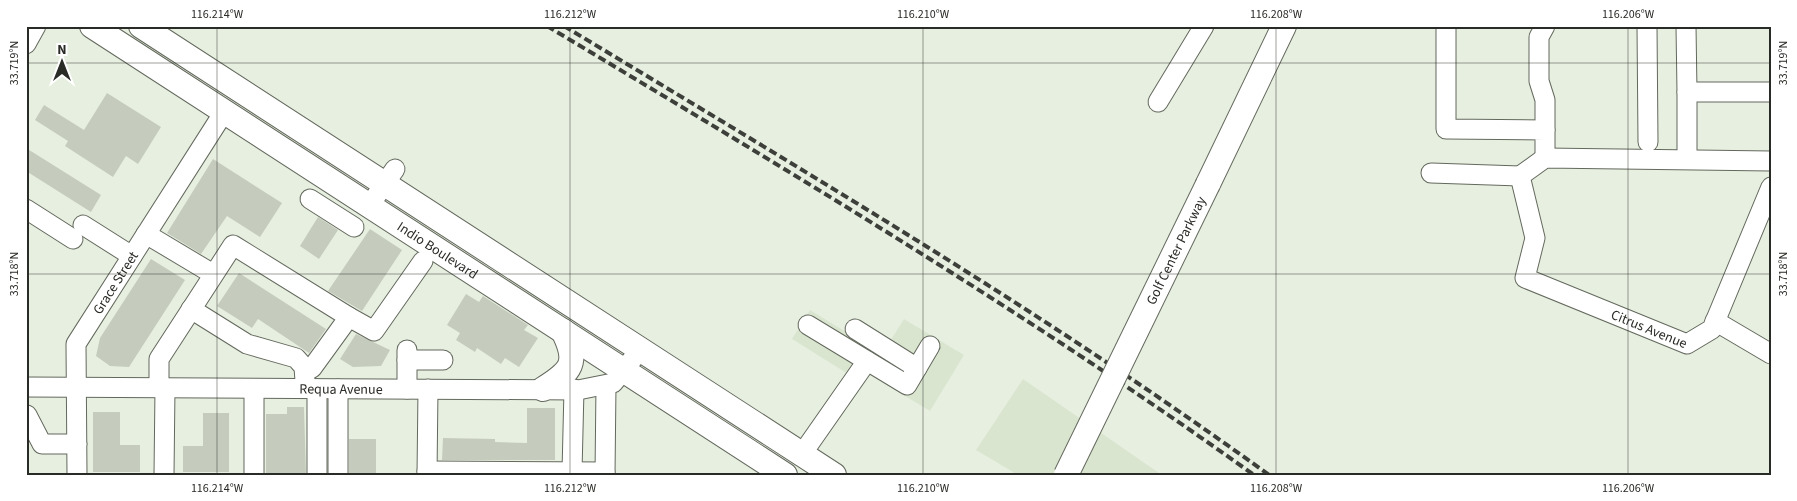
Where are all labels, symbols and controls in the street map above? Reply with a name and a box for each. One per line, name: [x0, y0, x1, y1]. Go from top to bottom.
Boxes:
text: 116.214°W: [191, 6, 244, 23]
text: 116.212°W: [544, 6, 597, 23]
text: 116.210°W: [897, 6, 950, 23]
text: 116.208°W: [1250, 6, 1303, 23]
text: 116.206°W: [1602, 6, 1655, 23]
north arrow: [38, 38, 88, 88]
text: N: [57, 40, 67, 60]
text: 33.719°N: [6, 41, 23, 85]
text: 33.719°N: [1775, 41, 1792, 85]
street label: Golf Center Parkway: [1142, 193, 1212, 308]
street label: Indio Boulevard: [393, 217, 482, 285]
street label: Grace Street: [89, 247, 144, 318]
text: 33.718°N: [6, 252, 23, 296]
text: 33.718°N: [1775, 252, 1792, 296]
street label: Citrus Avenue: [1608, 305, 1690, 354]
street label: Requa Avenue: [299, 379, 383, 400]
text: 116.214°W: [191, 480, 244, 497]
text: 116.212°W: [544, 480, 597, 497]
text: 116.210°W: [897, 480, 950, 497]
text: 116.208°W: [1250, 480, 1303, 497]
text: 116.206°W: [1602, 480, 1655, 497]

